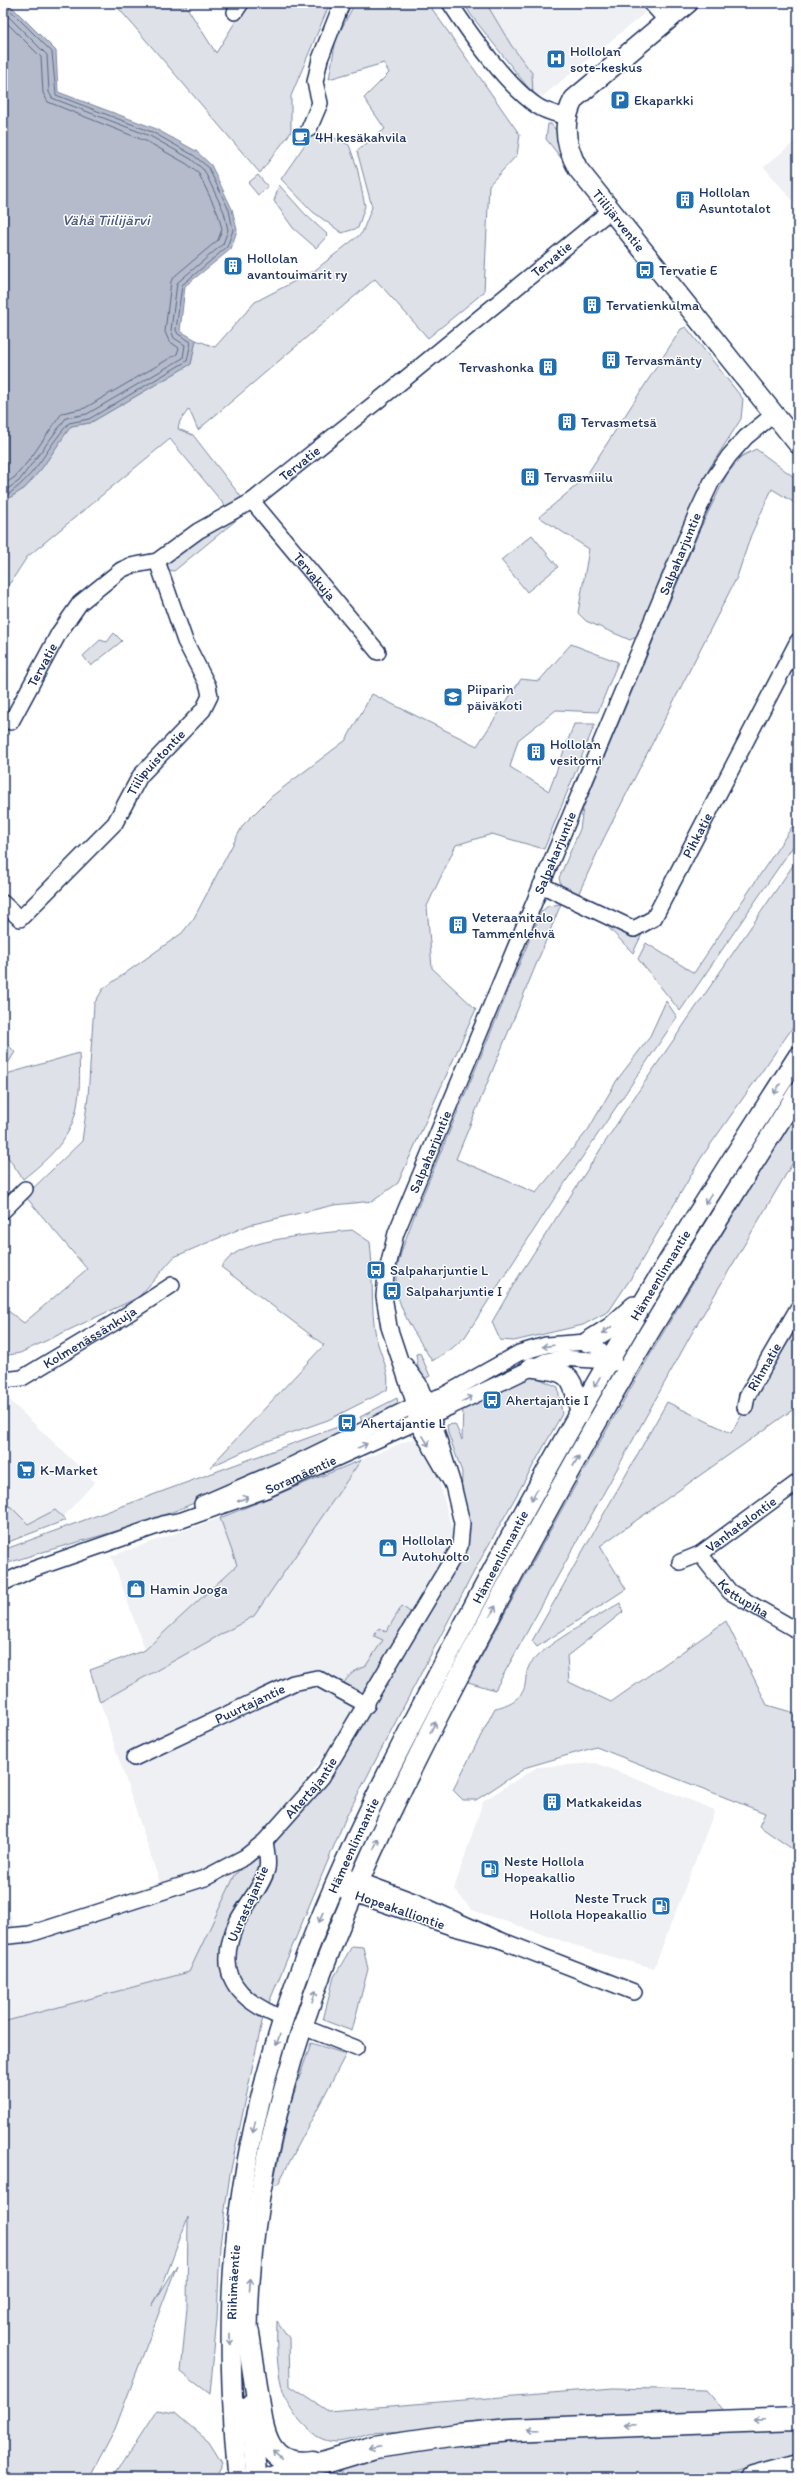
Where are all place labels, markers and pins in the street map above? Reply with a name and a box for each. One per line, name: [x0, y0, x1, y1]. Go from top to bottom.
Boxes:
place label: Hollolan sote-keskus: [570, 43, 642, 76]
hospital icon: Hollolan sote-keskus: [545, 48, 567, 70]
parking icon: Ekaparkki: [609, 89, 631, 111]
place label: Ekaparkki: [634, 92, 694, 109]
cafe icon: 4H kesäkahvila: [290, 126, 312, 148]
place label: 4H kesäkahvila: [315, 129, 407, 146]
place label: Hollolan Asuntotalot: [699, 184, 771, 217]
building icon: Hollolan Asuntotalot: [674, 189, 696, 211]
place label: Hollolan avantouimarit ry: [247, 250, 348, 283]
building icon: Hollolan avantouimarit ry: [222, 255, 244, 277]
bus stop icon: Tervatie E: [634, 259, 656, 281]
place label: Tervatie E: [659, 262, 718, 279]
building icon: Tervatienkulma: [581, 294, 603, 316]
place label: Tervatienkulma: [606, 297, 700, 314]
building icon: Tervasmänty: [600, 349, 622, 371]
place label: Tervasmänty: [625, 352, 702, 369]
building icon: Tervashonka: [537, 356, 559, 378]
place label: Tervashonka: [459, 359, 535, 376]
building icon: Tervasmetsä: [556, 411, 578, 433]
place label: Tervasmetsä: [581, 414, 657, 431]
building icon: Tervasmiilu: [519, 466, 541, 488]
place label: Tervasmiilu: [544, 469, 613, 486]
place label: Piiparin päiväkoti: [467, 681, 522, 714]
school or university icon: Piiparin päiväkoti: [442, 686, 464, 708]
place label: Hollolan vesitorni: [550, 736, 602, 769]
building icon: Hollolan vesitorni: [525, 741, 547, 763]
place label: Veteraanitalo Tammenlehvä: [472, 909, 556, 942]
building icon: Veteraanitalo Tammenlehvä: [447, 914, 469, 936]
bus stop icon: Salpaharjuntie L: [365, 1259, 387, 1281]
place label: Salpaharjuntie L: [390, 1262, 488, 1279]
bus stop icon: Salpaharjuntie I: [381, 1280, 403, 1302]
place label: Salpaharjuntie I: [406, 1283, 502, 1300]
bus stop icon: Ahertajantie I: [481, 1389, 503, 1411]
place label: Ahertajantie I: [506, 1392, 589, 1409]
bus stop icon: Ahertajantie L: [336, 1412, 358, 1434]
place label: Ahertajantie L: [361, 1415, 446, 1432]
supermarket icon: K-Market: [15, 1459, 37, 1481]
place label: K-Market: [40, 1462, 98, 1479]
place label: Hollolan Autohuolto: [402, 1532, 469, 1565]
shop icon: Hollolan Autohuolto: [377, 1537, 399, 1559]
shop icon: Hamin Jooga: [125, 1578, 147, 1600]
place label: Hamin Jooga: [150, 1581, 228, 1598]
building icon: Matkakeidas: [541, 1791, 563, 1813]
place label: Matkakeidas: [566, 1794, 642, 1811]
place label: Neste Hollola Hopeakallio: [504, 1853, 584, 1886]
fuel station icon: Neste Hollola Hopeakallio: [479, 1858, 501, 1880]
place label: Neste Truck Hollola Hopeakallio: [529, 1890, 647, 1923]
fuel station icon: Neste Truck Hollola Hopeakallio: [650, 1895, 672, 1917]

